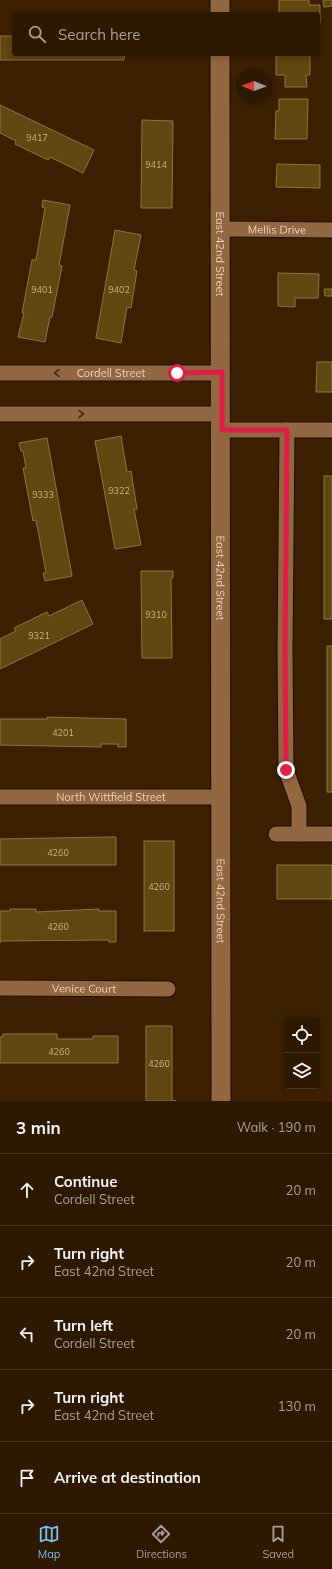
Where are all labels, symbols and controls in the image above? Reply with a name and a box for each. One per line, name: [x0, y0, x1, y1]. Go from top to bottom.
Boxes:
search box: [12, 12, 320, 56]
icon: search: [26, 23, 48, 45]
text: Search here: [58, 25, 140, 44]
north arrow: [236, 68, 272, 104]
house number: 9417: [26, 132, 48, 143]
house number: 9414: [145, 159, 167, 170]
street label: East 42nd Street: [213, 212, 227, 297]
street label: Mellis Drive: [248, 222, 306, 237]
house number: 9401: [31, 284, 53, 295]
house number: 9402: [108, 284, 130, 295]
route start: [168, 364, 186, 382]
street label: Cordell Street: [77, 366, 145, 380]
one-way arrow: [54, 369, 60, 377]
one-way arrow: [78, 410, 84, 418]
house number: 9322: [108, 485, 130, 496]
house number: 9333: [32, 489, 54, 500]
street label: East 42nd Street: [213, 536, 228, 621]
house number: 9310: [145, 609, 167, 620]
house number: 9321: [28, 630, 50, 641]
house number: 4201: [52, 727, 74, 738]
route end: [277, 761, 295, 779]
street label: North Wittfield Street: [56, 790, 166, 804]
house number: 4260: [47, 847, 69, 858]
street label: East 42nd Street: [214, 859, 228, 944]
house number: 4260: [148, 881, 170, 892]
house number: 4260: [47, 921, 69, 932]
street label: Venice Court: [52, 981, 116, 996]
map controls: [284, 1017, 320, 1089]
button: locate: [284, 1017, 320, 1053]
house number: 4260: [48, 1046, 70, 1057]
button: layers: [284, 1053, 320, 1089]
house number: 4260: [148, 1058, 170, 1069]
text: 3 min: [16, 1117, 61, 1138]
text: Walk · 190 m: [237, 1119, 316, 1135]
text: Continue: [54, 1172, 117, 1191]
icon: ahead: [16, 1179, 38, 1201]
text: 20 m: [286, 1182, 316, 1198]
text: Cordell Street: [54, 1191, 135, 1207]
text: Turn right: [54, 1244, 124, 1263]
icon: right: [16, 1251, 38, 1273]
text: 20 m: [286, 1254, 316, 1270]
text: East 42nd Street: [54, 1263, 154, 1279]
text: Turn left: [54, 1316, 113, 1335]
icon: left: [16, 1323, 38, 1345]
text: 20 m: [286, 1326, 316, 1342]
text: Cordell Street: [54, 1335, 135, 1351]
text: Turn right: [54, 1388, 124, 1407]
icon: right: [16, 1395, 38, 1417]
text: 130 m: [278, 1398, 316, 1414]
text: East 42nd Street: [54, 1407, 154, 1423]
icon: arrive: [16, 1467, 38, 1489]
text: Arrive at destination: [54, 1468, 201, 1487]
tab: Map: [38, 1523, 60, 1561]
tab: Directions: [136, 1523, 187, 1561]
tab: Saved: [262, 1523, 294, 1561]

